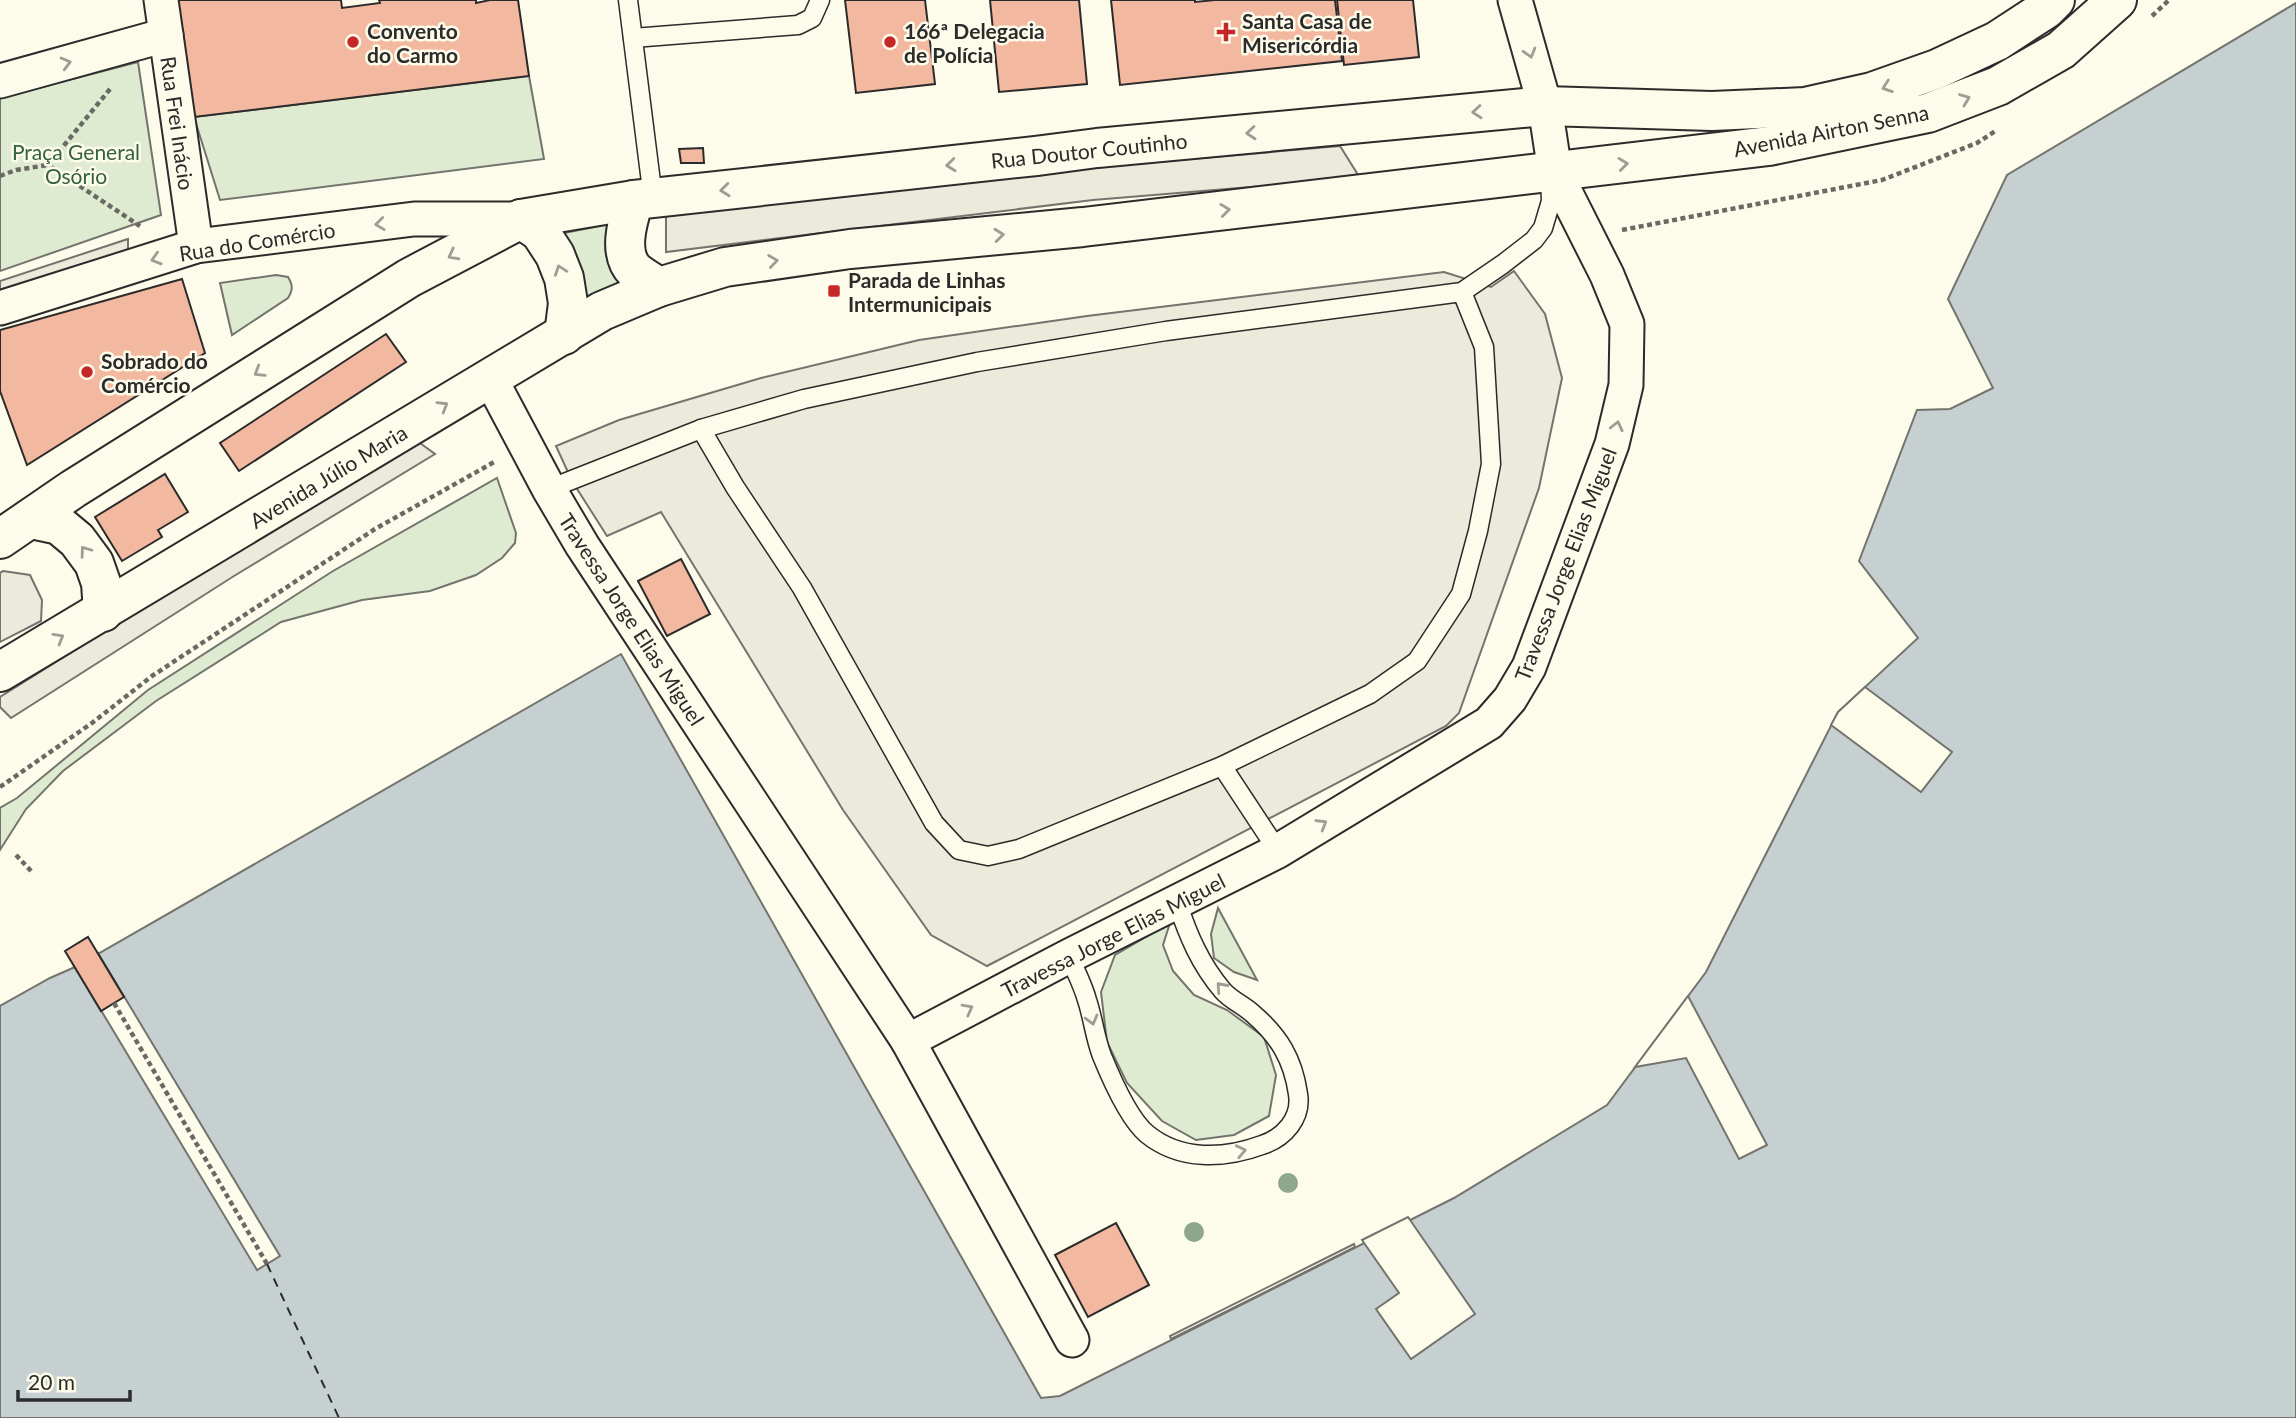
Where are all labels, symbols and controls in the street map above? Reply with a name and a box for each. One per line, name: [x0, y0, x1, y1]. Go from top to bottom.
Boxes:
place label: Santa Casa de Misericórdia: [1242, 8, 1372, 57]
place label: Convento do Carmo: [367, 18, 458, 67]
place label: 166ª Delegacia de Polícia: [904, 18, 1045, 67]
marker: Santa Casa de Misericórdia: [1216, 22, 1236, 42]
marker: Convento do Carmo: [345, 34, 361, 50]
marker: 166ª Delegacia de Polícia: [882, 34, 898, 50]
one-way arrow: [1522, 47, 1536, 59]
street label: Rua Frei Inácio: [156, 55, 200, 192]
one-way arrow: [60, 57, 72, 71]
one-way arrow: [1881, 79, 1894, 93]
one-way arrow: [1959, 93, 1971, 107]
street label: Avenida Airton Senna: [1731, 99, 1931, 161]
one-way arrow: [1471, 104, 1482, 119]
one-way arrow: [1245, 125, 1256, 140]
street label: Rua Doutor Coutinho: [990, 127, 1189, 173]
park label: Praça General Osório: [12, 139, 140, 188]
one-way arrow: [1617, 156, 1628, 171]
one-way arrow: [946, 158, 957, 173]
one-way arrow: [719, 182, 730, 197]
one-way arrow: [1219, 203, 1231, 218]
street label: Rua do Comércio: [177, 216, 337, 266]
one-way arrow: [374, 216, 386, 231]
one-way arrow: [993, 227, 1005, 242]
one-way arrow: [448, 246, 461, 260]
one-way arrow: [150, 251, 162, 265]
one-way arrow: [767, 253, 779, 268]
one-way arrow: [554, 264, 568, 277]
place label: Parada de Linhas Intermunicipais: [848, 267, 1005, 316]
marker: Parada de Linhas Intermunicipais: [826, 283, 842, 299]
place label: Sobrado do Comércio: [101, 348, 208, 397]
one-way arrow: [253, 363, 266, 376]
marker: Sobrado do Comércio: [79, 364, 95, 380]
one-way arrow: [435, 402, 448, 415]
street label: Avenida Júlio Maria: [245, 419, 411, 533]
one-way arrow: [1608, 420, 1623, 432]
street label: Travessa Jorge Elias Miguel: [1509, 444, 1621, 684]
street label: Travessa Jorge Elias Miguel: [554, 508, 710, 730]
one-way arrow: [80, 546, 93, 558]
one-way arrow: [51, 633, 64, 646]
one-way arrow: [1314, 820, 1327, 833]
street label: Travessa Jorge Elias Miguel: [997, 868, 1229, 1002]
one-way arrow: [1217, 983, 1229, 996]
one-way arrow: [961, 1004, 973, 1017]
one-way arrow: [1084, 1014, 1098, 1026]
one-way arrow: [1235, 1145, 1247, 1160]
scale bar: [18, 1358, 130, 1402]
text: 20 m: [28, 1369, 75, 1394]

